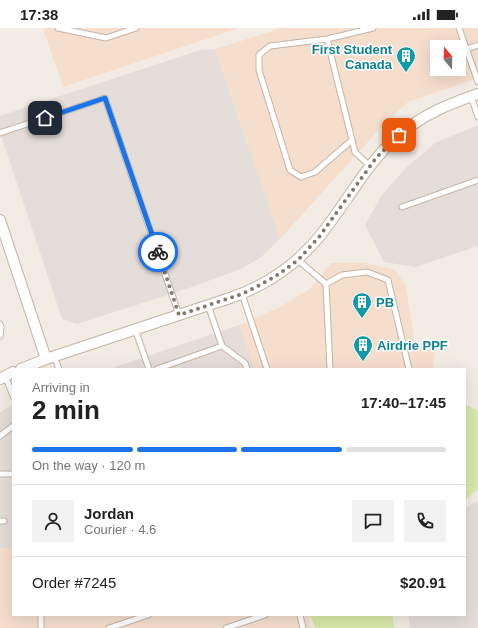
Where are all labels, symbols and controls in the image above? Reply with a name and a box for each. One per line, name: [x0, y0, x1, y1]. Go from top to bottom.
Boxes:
text: 17:38: [20, 6, 58, 23]
north arrow: [430, 40, 466, 76]
map controls: [430, 40, 466, 76]
place label: First Student Canada: [312, 42, 393, 72]
building icon: First Student Canada: [395, 45, 417, 73]
pin: [28, 101, 62, 135]
icon: home: [34, 107, 56, 129]
pin: [382, 118, 416, 152]
icon: bag: [388, 124, 410, 146]
courier: [138, 232, 178, 272]
icon: bike: [147, 241, 169, 263]
building icon: PB: [351, 291, 373, 319]
place label: PB: [376, 295, 394, 310]
building icon: Airdrie PPF: [352, 334, 374, 362]
place label: Airdrie PPF: [377, 338, 448, 353]
text: Arriving in: [32, 380, 90, 395]
text: 17:40–17:45: [361, 394, 446, 411]
text: 2 min: [32, 395, 100, 425]
text: On the way · 120 m: [32, 458, 145, 473]
button: person: [32, 500, 74, 542]
button: chat: [352, 500, 394, 542]
button: phone: [404, 500, 446, 542]
text: Jordan: [84, 505, 134, 522]
text: Courier · 4.6: [84, 522, 156, 537]
text: Order #7245: [32, 574, 116, 591]
text: $20.91: [400, 574, 446, 591]

